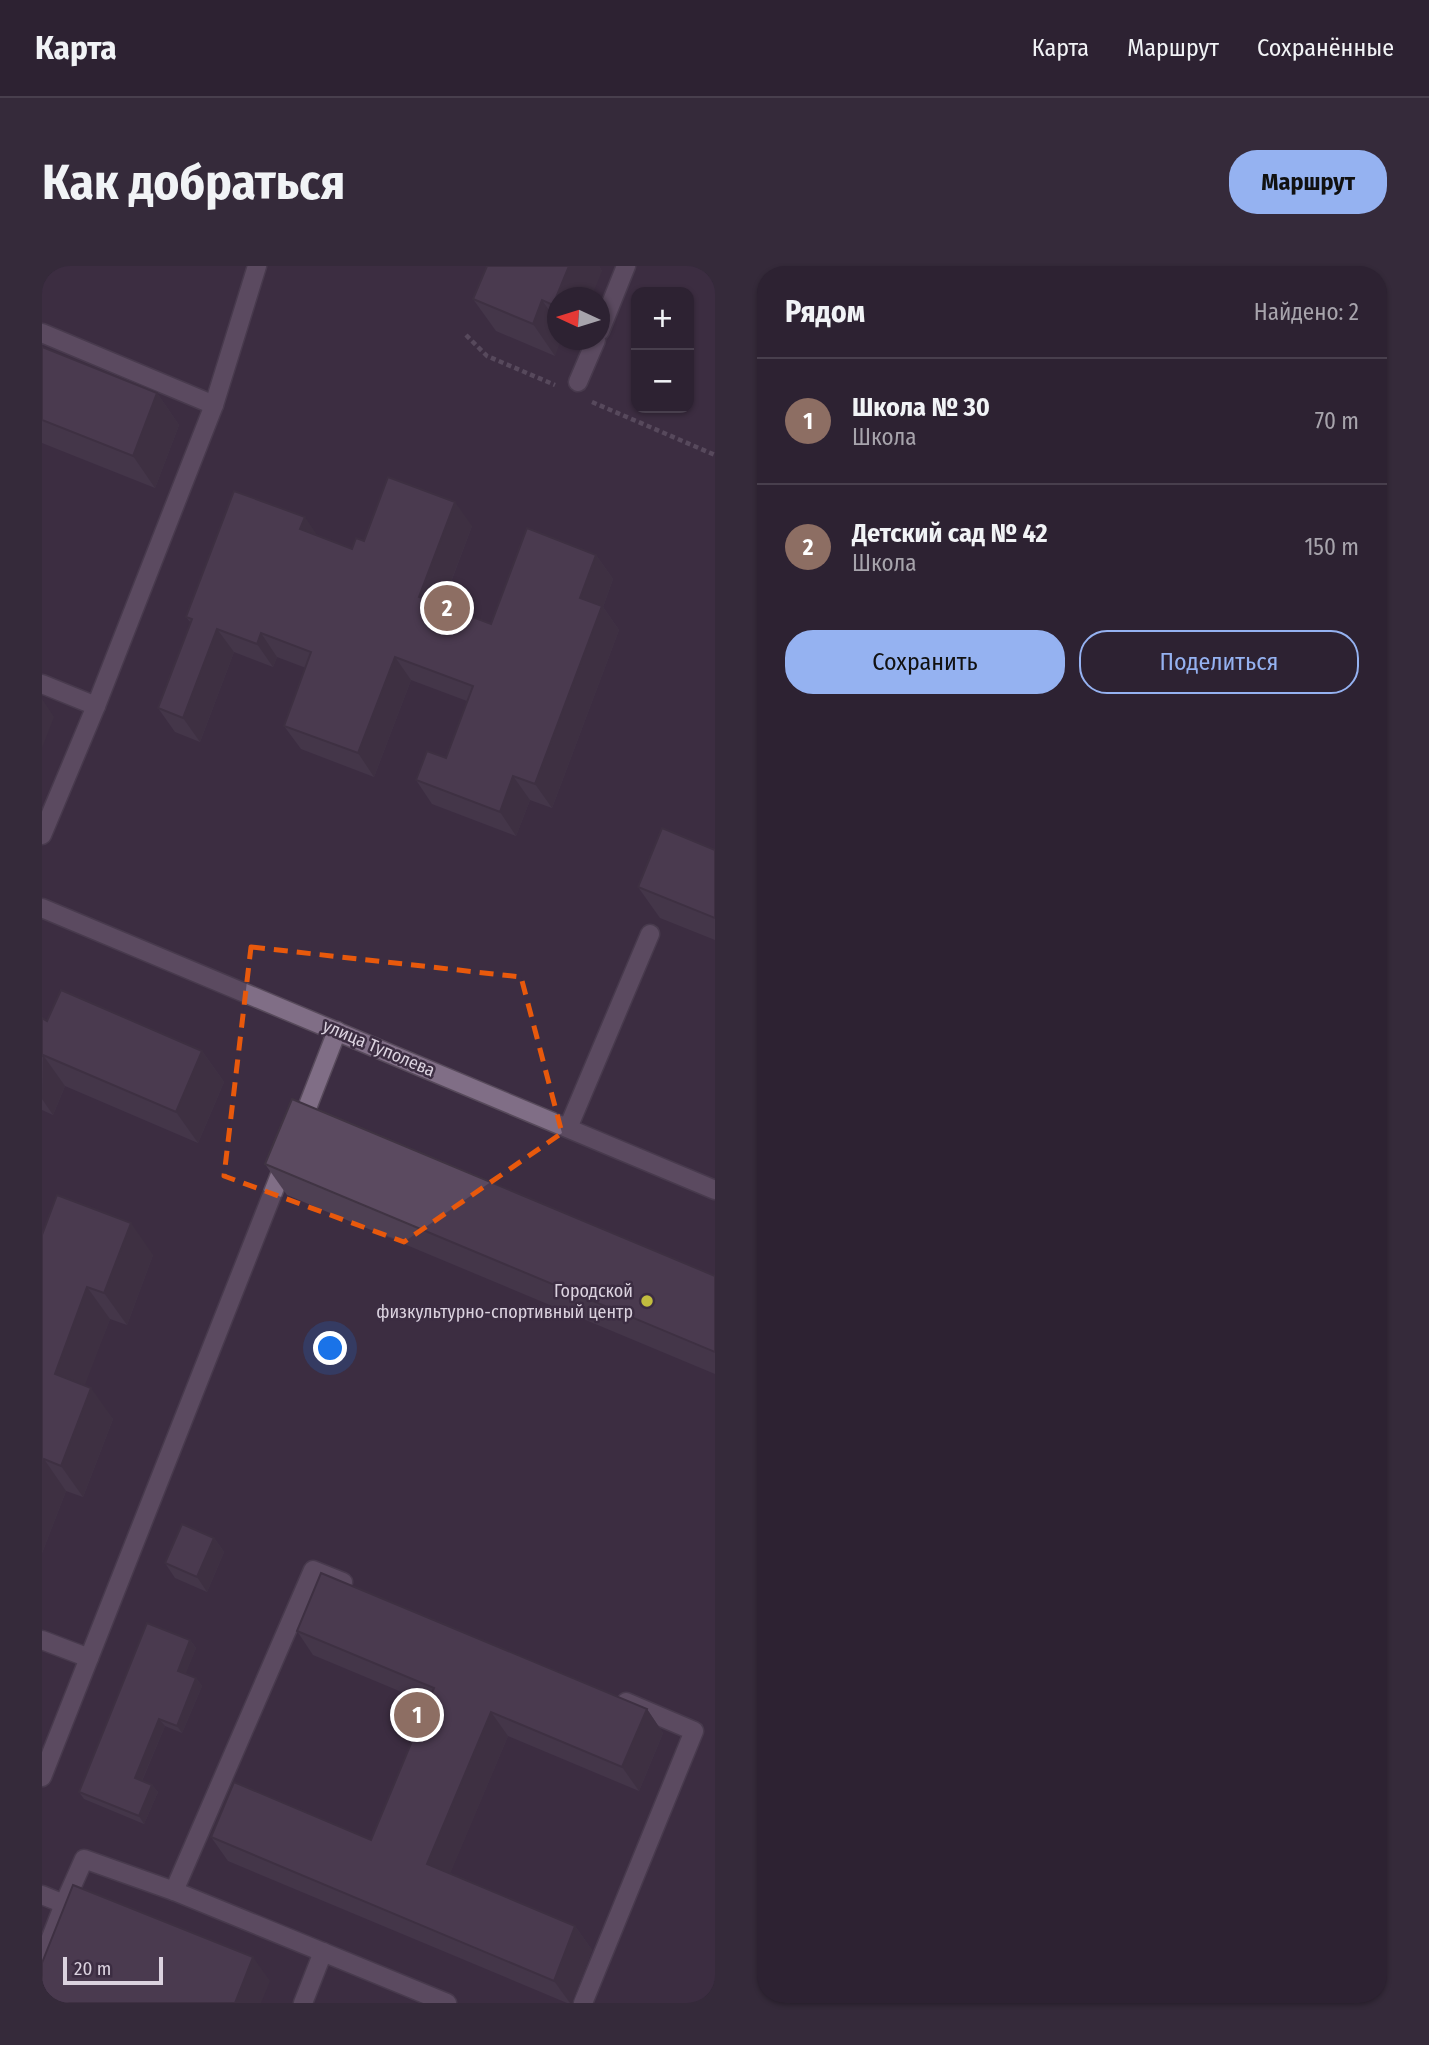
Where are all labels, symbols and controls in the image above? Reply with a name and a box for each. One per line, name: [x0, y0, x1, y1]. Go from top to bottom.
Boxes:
text: Карта: [35, 28, 117, 68]
text: Карта: [1032, 34, 1089, 62]
text: Маршрут: [1127, 34, 1219, 62]
text: Сохранённые: [1257, 34, 1394, 62]
button: Маршрут: [1229, 150, 1387, 214]
text: Как добраться: [42, 153, 345, 212]
north arrow: [547, 287, 610, 350]
map controls: [631, 287, 694, 413]
button: +: [631, 287, 694, 350]
text: Рядом: [785, 294, 865, 330]
text: Найдено: 2: [1254, 298, 1359, 326]
button: −: [631, 350, 694, 413]
text: Школа № 30: [852, 392, 990, 423]
text: 1: [803, 407, 813, 435]
text: 70 m: [1315, 407, 1359, 435]
text: Школа: [852, 423, 917, 451]
text: Детский сад № 42: [852, 518, 1048, 549]
text: 2: [803, 533, 813, 561]
text: 150 m: [1304, 533, 1359, 561]
text: Школа: [852, 549, 917, 577]
pin: 2: [424, 582, 470, 634]
button: Сохранить: [785, 630, 1065, 694]
button: Поделиться: [1079, 630, 1359, 694]
street label: улица Туполева: [320, 1015, 439, 1082]
place label: Городской физкультурно-спортивный центр: [376, 1280, 633, 1323]
marker: Городской физкультурно-спортивный центр: [639, 1293, 655, 1309]
your location: [313, 1331, 347, 1365]
pin: 1: [394, 1689, 440, 1741]
scale bar: [63, 1954, 163, 1986]
text: 20 m: [74, 1957, 111, 1980]

